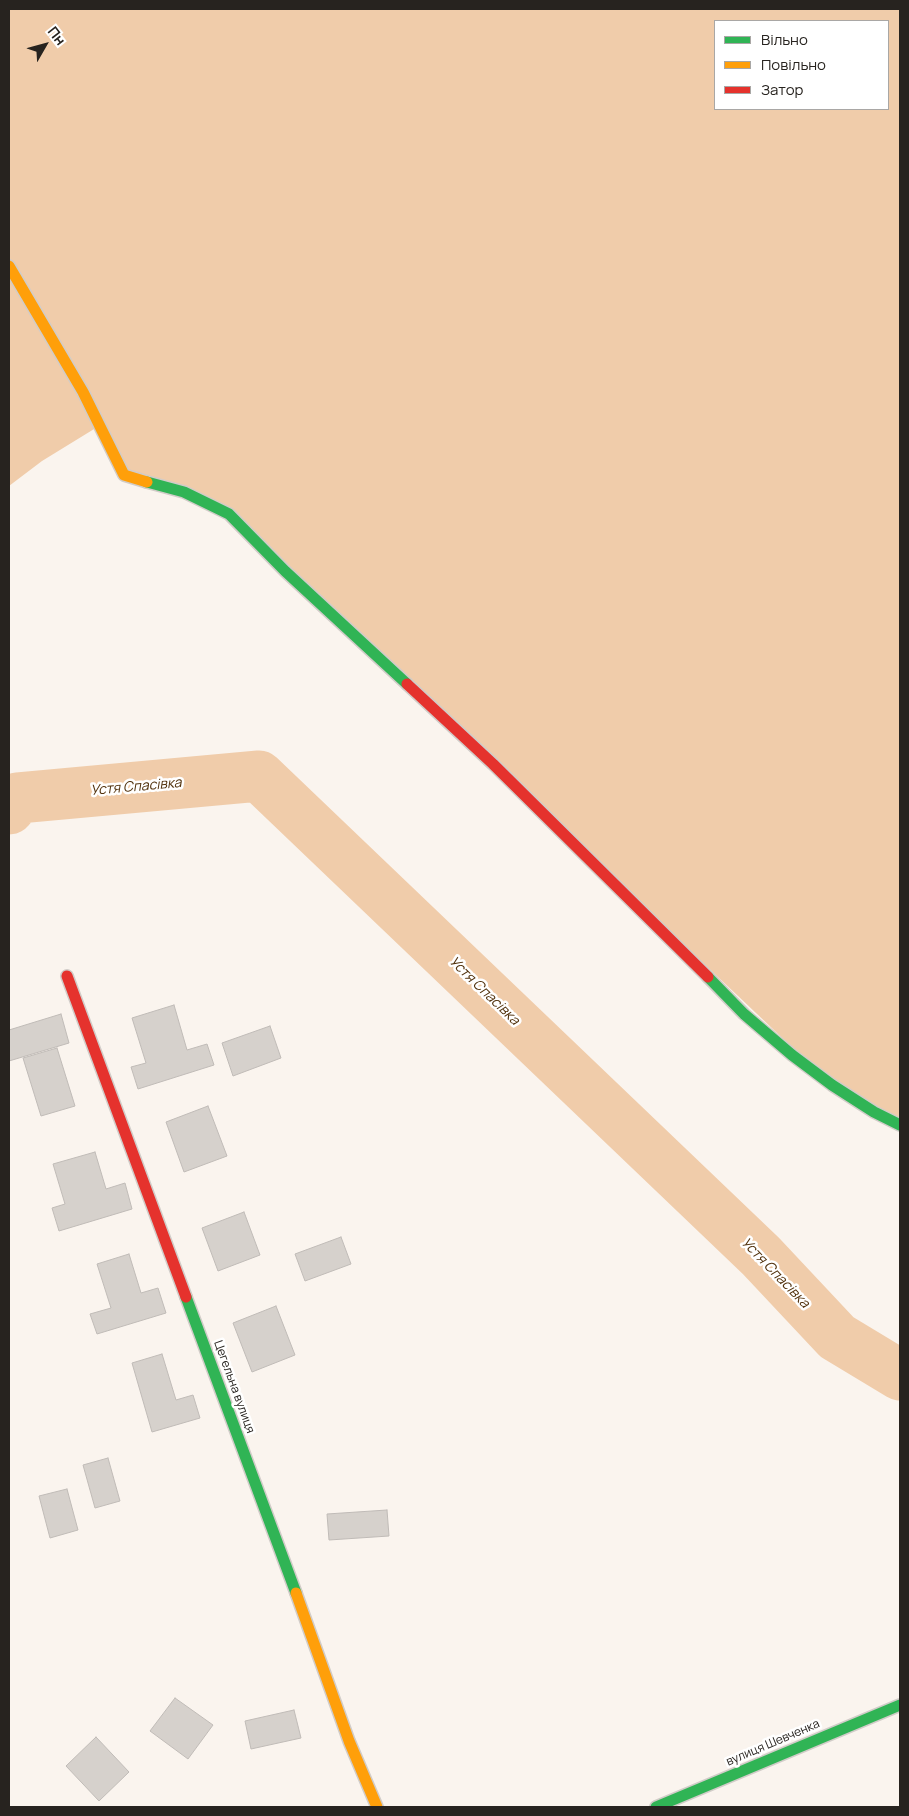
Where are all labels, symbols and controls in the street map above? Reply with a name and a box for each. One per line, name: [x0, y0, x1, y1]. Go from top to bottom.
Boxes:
north arrow: [20, 20, 70, 70]
legend: [714, 20, 889, 110]
text: Пн: [44, 22, 71, 49]
text: Вільно: [761, 29, 808, 50]
text: Повільно: [761, 54, 826, 75]
text: Затор: [761, 79, 803, 100]
water label: Устя Спасівка: [90, 775, 182, 799]
water label: Устя Спасівка: [445, 953, 523, 1029]
water label: Устя Спасівка: [737, 1234, 813, 1312]
street label: Цегельна вулиця: [211, 1339, 257, 1435]
street label: вулиця Шевченка: [724, 1717, 822, 1769]

